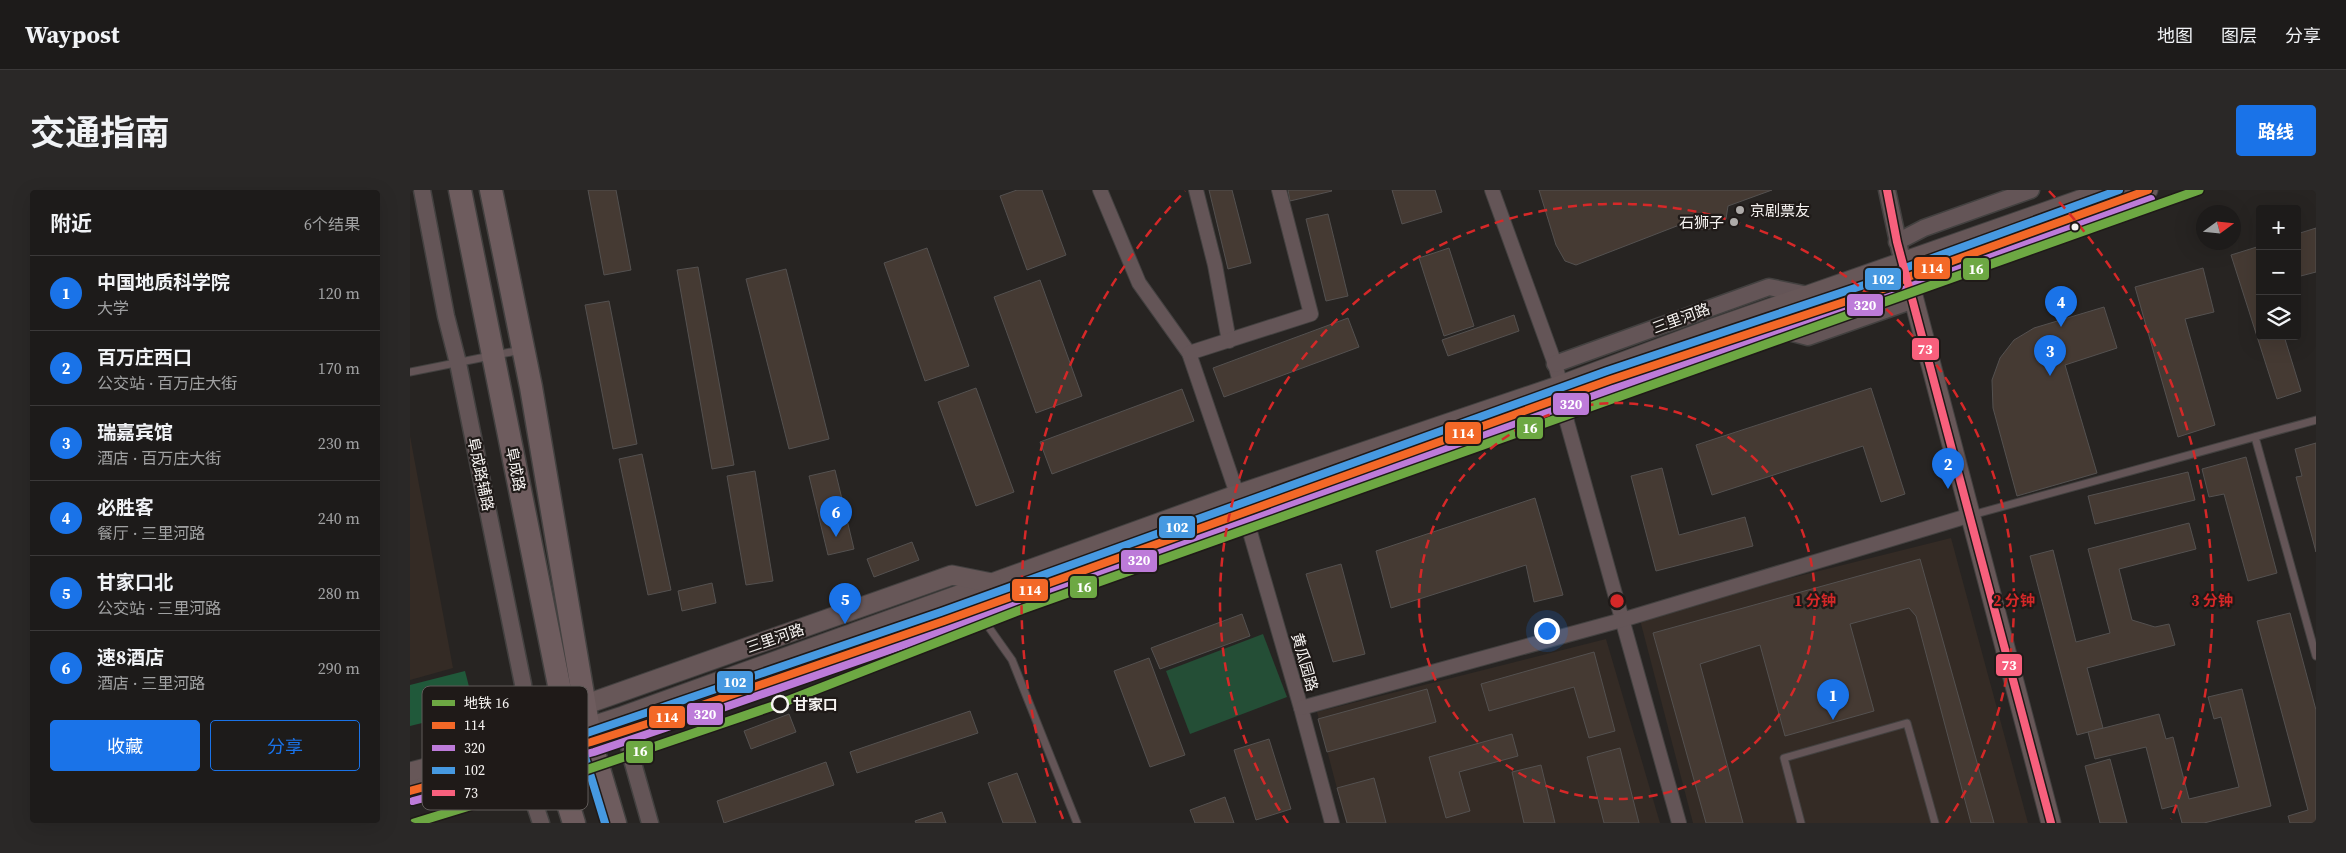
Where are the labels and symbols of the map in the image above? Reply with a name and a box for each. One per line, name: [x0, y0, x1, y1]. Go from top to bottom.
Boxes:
place label: 京剧票友: [1750, 200, 1810, 221]
marker: 京剧票友: [1734, 204, 1746, 216]
north arrow: [2196, 205, 2241, 250]
place label: 石狮子: [1679, 212, 1724, 233]
marker: 石狮子: [1728, 216, 1740, 228]
unlabelled marker: [2070, 222, 2080, 232]
line badge: 114: [1913, 256, 1951, 280]
line badge: 16: [1962, 257, 1990, 281]
text: 114: [1921, 258, 1944, 278]
text: 16: [1968, 259, 1984, 279]
line badge: 102: [1864, 267, 1902, 291]
text: 102: [1872, 269, 1895, 289]
pin: 4: [2045, 286, 2077, 327]
line badge: 320: [1846, 293, 1884, 317]
text: 320: [1854, 295, 1877, 315]
street label: 三里河路: [1649, 298, 1713, 338]
pin: 3: [2034, 335, 2066, 376]
line badge: 73: [1911, 337, 1940, 361]
text: 73: [1917, 339, 1933, 359]
line badge: 320: [1552, 392, 1590, 416]
text: 320: [1560, 394, 1583, 414]
line badge: 16: [1516, 416, 1544, 440]
text: 16: [1522, 418, 1538, 438]
line badge: 114: [1444, 421, 1482, 445]
text: 114: [1452, 423, 1475, 443]
street label: 阜成路辅路: [463, 435, 499, 513]
street label: 阜成路: [501, 445, 531, 493]
pin: 2: [1932, 448, 1964, 489]
pin: 6: [820, 496, 852, 537]
line badge: 102: [1158, 515, 1196, 539]
text: 102: [1166, 517, 1189, 537]
line badge: 320: [1120, 549, 1158, 573]
text: 320: [1128, 550, 1151, 570]
line badge: 16: [1069, 575, 1098, 599]
text: 16: [1076, 577, 1092, 597]
line badge: 114: [1011, 578, 1049, 602]
text: 114: [1019, 580, 1042, 600]
pin: 5: [829, 583, 861, 624]
text: 1 分钟: [1794, 590, 1836, 611]
text: 2 分钟: [1993, 590, 2035, 611]
text: 3 分钟: [2191, 590, 2233, 611]
centre of rings: [1608, 592, 1626, 610]
street label: 三里河路: [743, 618, 807, 658]
your location: [1534, 618, 1560, 644]
street label: 黄瓜园路: [1287, 630, 1323, 694]
line badge: 73: [1995, 653, 2023, 677]
text: 73: [2001, 655, 2017, 675]
line badge: 102: [716, 670, 754, 694]
text: 102: [724, 672, 747, 692]
pin: 1: [1817, 679, 1849, 720]
legend: [422, 686, 588, 810]
text: 地铁 16: [464, 693, 509, 713]
place label: 甘家口: [793, 694, 838, 715]
marker: 甘家口: [771, 695, 789, 713]
line badge: 320: [686, 702, 724, 726]
text: 320: [694, 704, 717, 724]
line badge: 114: [648, 705, 686, 729]
text: 114: [656, 707, 679, 727]
text: 114: [464, 715, 485, 735]
text: 320: [464, 738, 485, 758]
line badge: 16: [625, 740, 654, 764]
text: 16: [632, 741, 648, 761]
text: 102: [464, 760, 485, 780]
text: 73: [464, 783, 478, 803]

